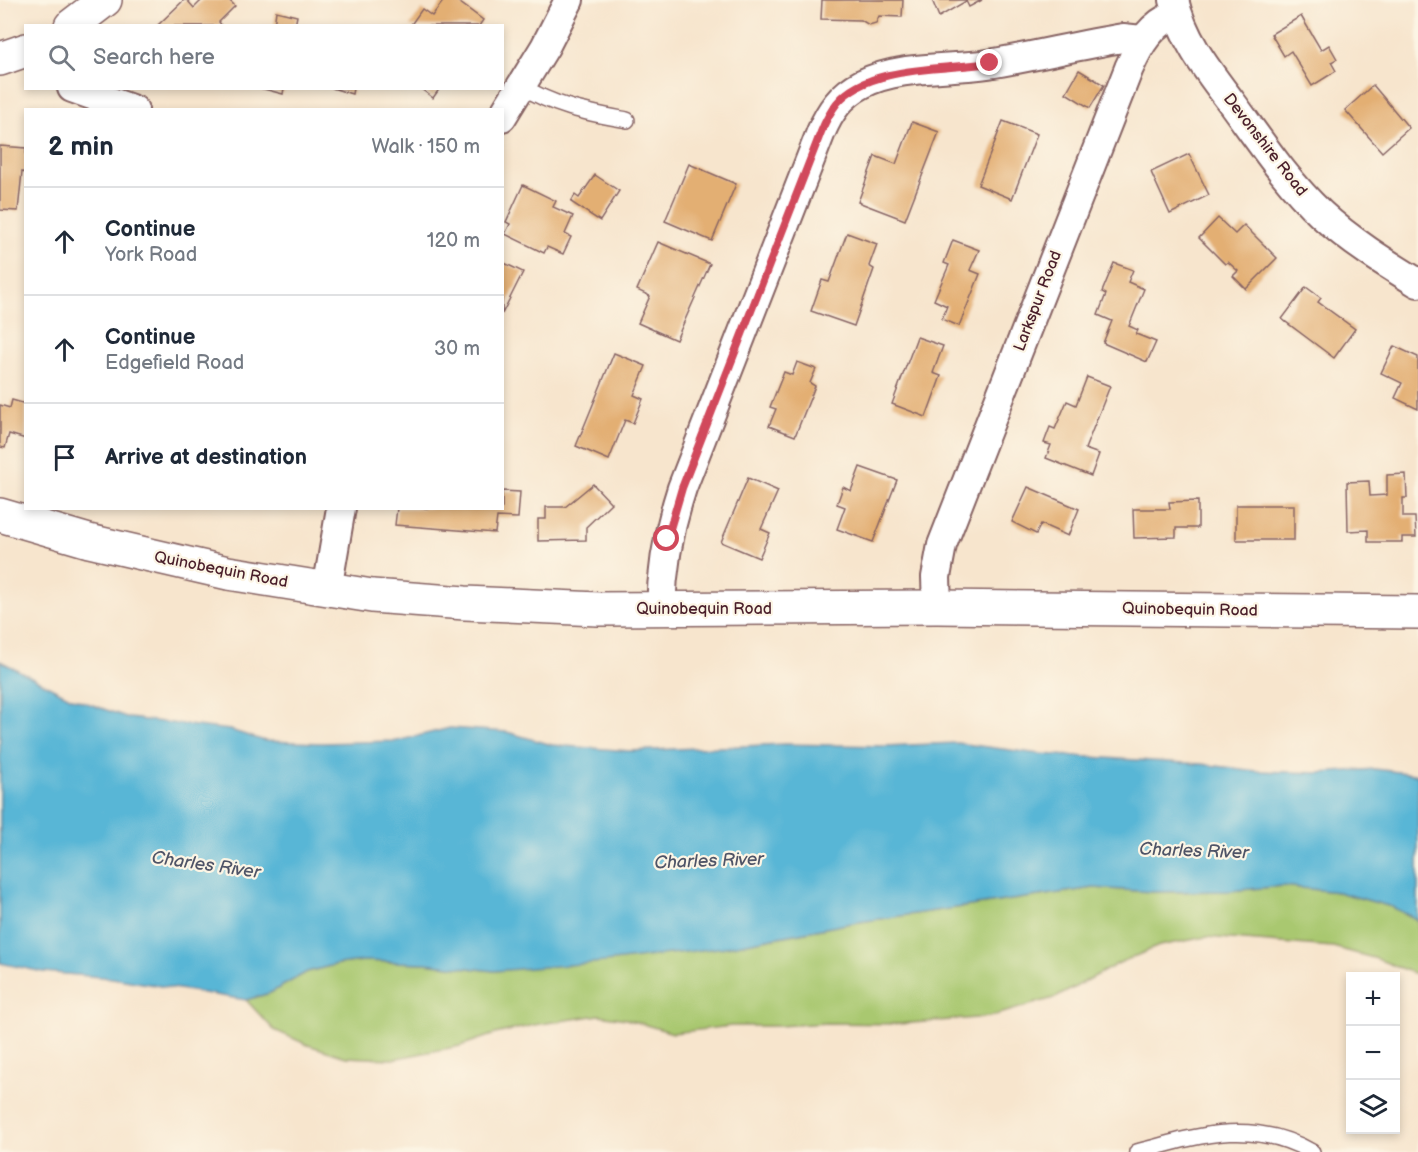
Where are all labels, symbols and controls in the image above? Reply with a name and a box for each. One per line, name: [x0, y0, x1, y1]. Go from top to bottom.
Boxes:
search box: [24, 24, 504, 90]
icon: search: [45, 41, 78, 74]
text: Search here: [93, 44, 215, 71]
route end: [976, 49, 1002, 75]
street label: Devonshire Road: [1219, 90, 1311, 200]
text: 2 min: [48, 132, 114, 163]
text: Walk · 150 m: [371, 135, 480, 159]
text: Continue: [105, 216, 195, 243]
icon: ahead: [48, 225, 81, 258]
text: 120 m: [427, 229, 480, 253]
text: York Road: [105, 243, 197, 267]
street label: Larkspur Road: [1010, 248, 1066, 354]
text: Continue: [105, 324, 195, 351]
icon: ahead: [48, 333, 81, 366]
text: 30 m: [434, 337, 480, 361]
text: Edgefield Road: [105, 351, 244, 375]
icon: arrive: [48, 441, 81, 474]
text: Arrive at destination: [105, 444, 307, 471]
route start: [653, 525, 679, 551]
street label: Quinobequin Road: [153, 548, 289, 592]
street label: Quinobequin Road: [1122, 599, 1258, 621]
street label: Quinobequin Road: [636, 600, 772, 619]
water label: Charles River: [1139, 839, 1251, 863]
water label: Charles River: [150, 847, 263, 883]
water label: Charles River: [654, 849, 766, 873]
map controls: [1346, 972, 1400, 1134]
button: +: [1346, 972, 1400, 1026]
button: −: [1346, 1026, 1400, 1080]
button: layers: [1346, 1080, 1400, 1134]

